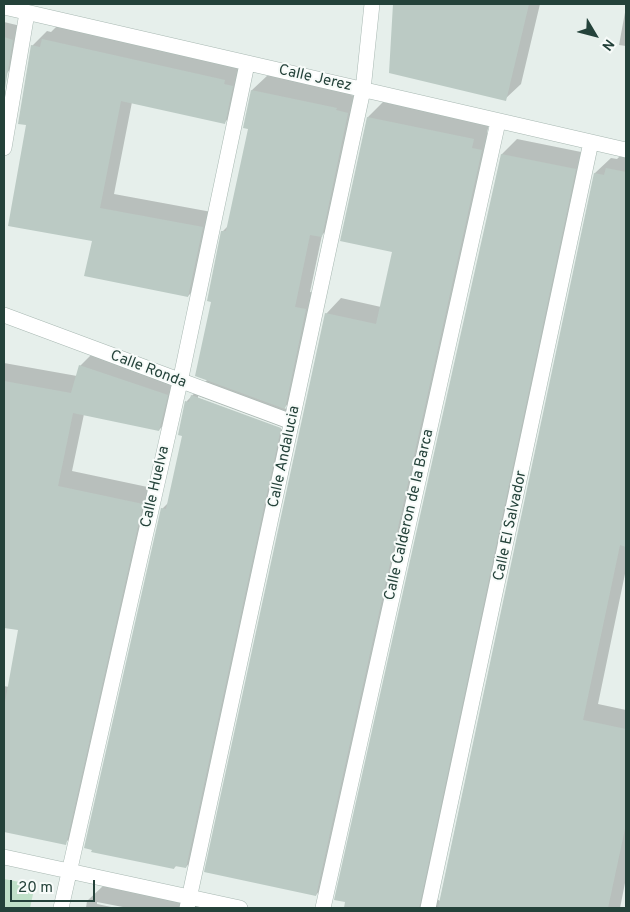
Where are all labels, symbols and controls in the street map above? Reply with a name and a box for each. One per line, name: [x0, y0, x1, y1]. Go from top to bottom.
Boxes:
north arrow: [570, 10, 620, 60]
text: N: [598, 35, 617, 53]
street label: Calle Jerez: [277, 62, 353, 96]
street label: Calle Ronda: [107, 347, 189, 393]
street label: Calle Andalucia: [265, 404, 305, 510]
street label: Calle Calderon de la Barca: [382, 428, 438, 602]
street label: Calle Huelva: [138, 444, 174, 530]
street label: Calle El Salvador: [491, 469, 531, 583]
scale bar: [12, 870, 98, 902]
text: 20 m: [18, 879, 53, 898]

